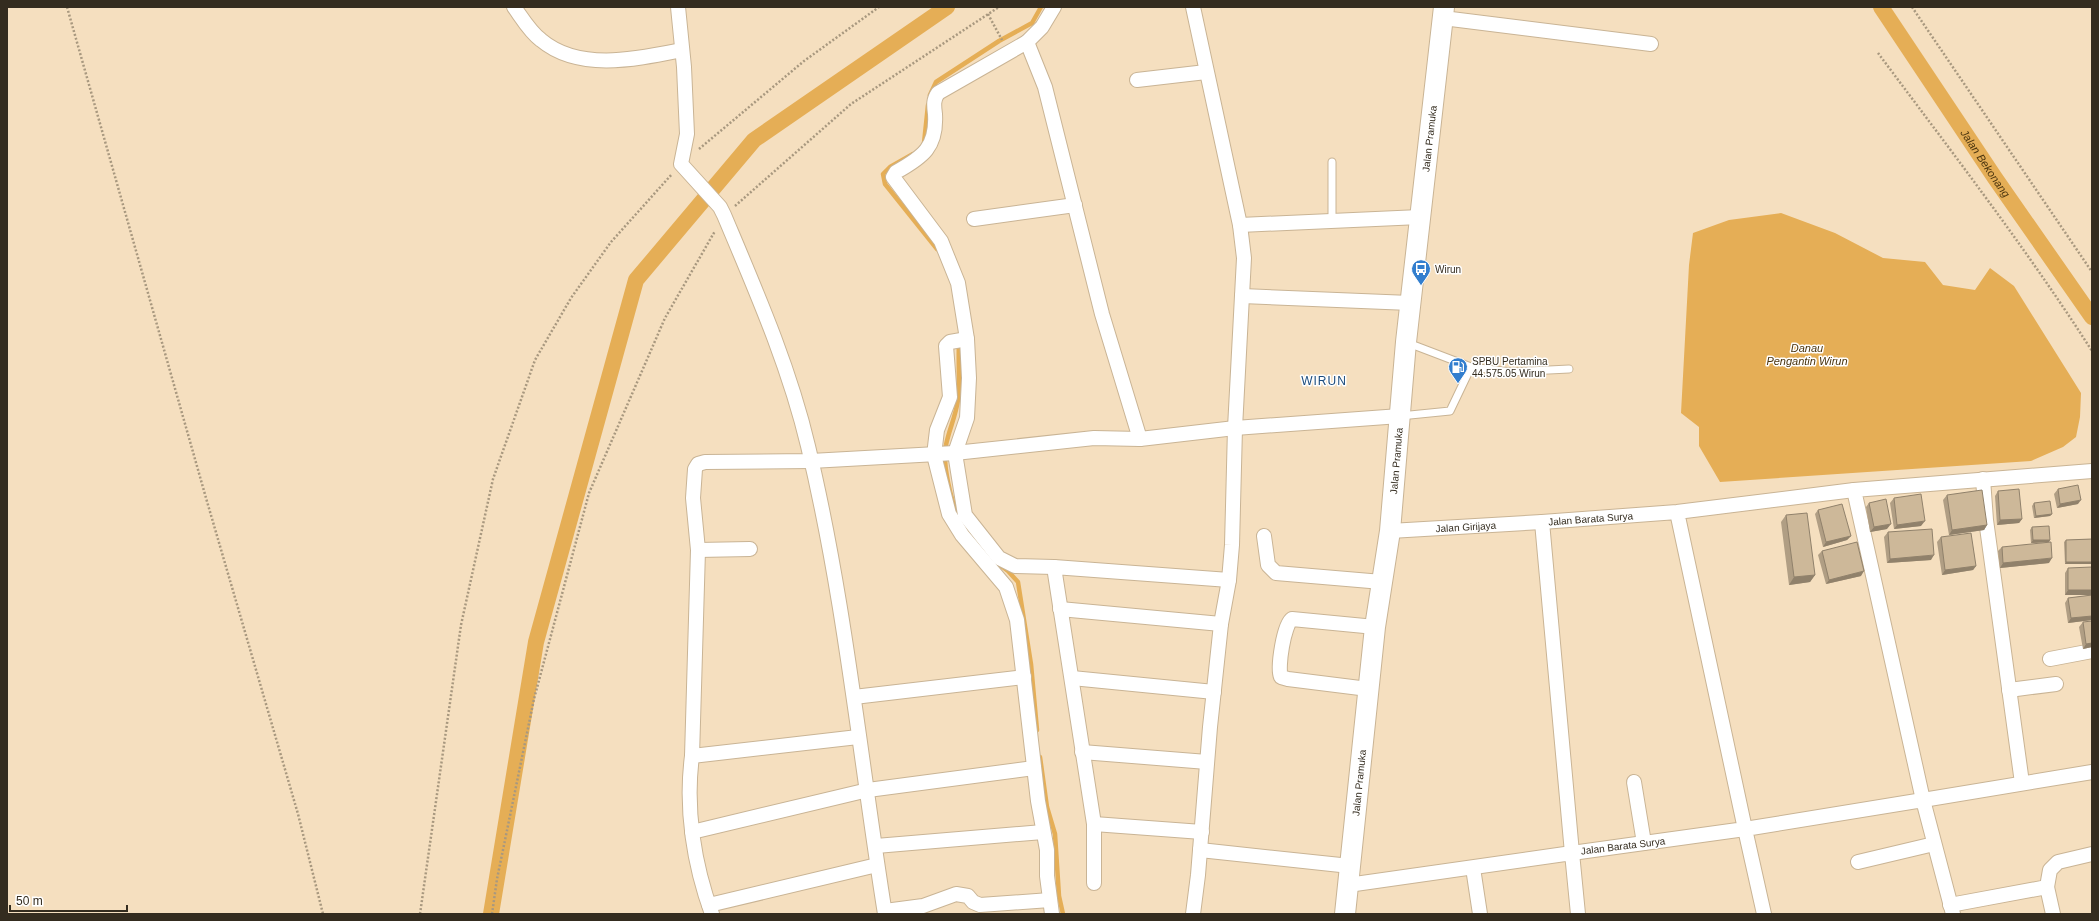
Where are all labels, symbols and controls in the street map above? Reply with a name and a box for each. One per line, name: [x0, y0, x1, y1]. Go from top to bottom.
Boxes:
street label: Jalan Pramuka: [1420, 104, 1438, 172]
water label: Jalan Bekonang: [1958, 126, 2013, 200]
bus stop icon: Wirun: [1410, 258, 1432, 286]
place label: Wirun: [1435, 264, 1461, 275]
water label: Danau Pengantin Wirun: [1766, 342, 1848, 367]
fuel station icon: SPBU Pertamina 44.575.05 Wirun: [1447, 356, 1469, 384]
place label: SPBU Pertamina 44.575.05 Wirun: [1472, 356, 1548, 379]
district label: WIRUN: [1301, 374, 1347, 388]
street label: Jalan Pramuka: [1388, 427, 1404, 495]
street label: Jalan Barata Surya: [1548, 510, 1634, 527]
street label: Jalan Girijaya: [1435, 519, 1497, 534]
street label: Jalan Pramuka: [1350, 749, 1368, 816]
street label: Jalan Barata Surya: [1580, 835, 1666, 857]
scale bar: [10, 887, 127, 913]
text: 50 m: [16, 894, 43, 908]

